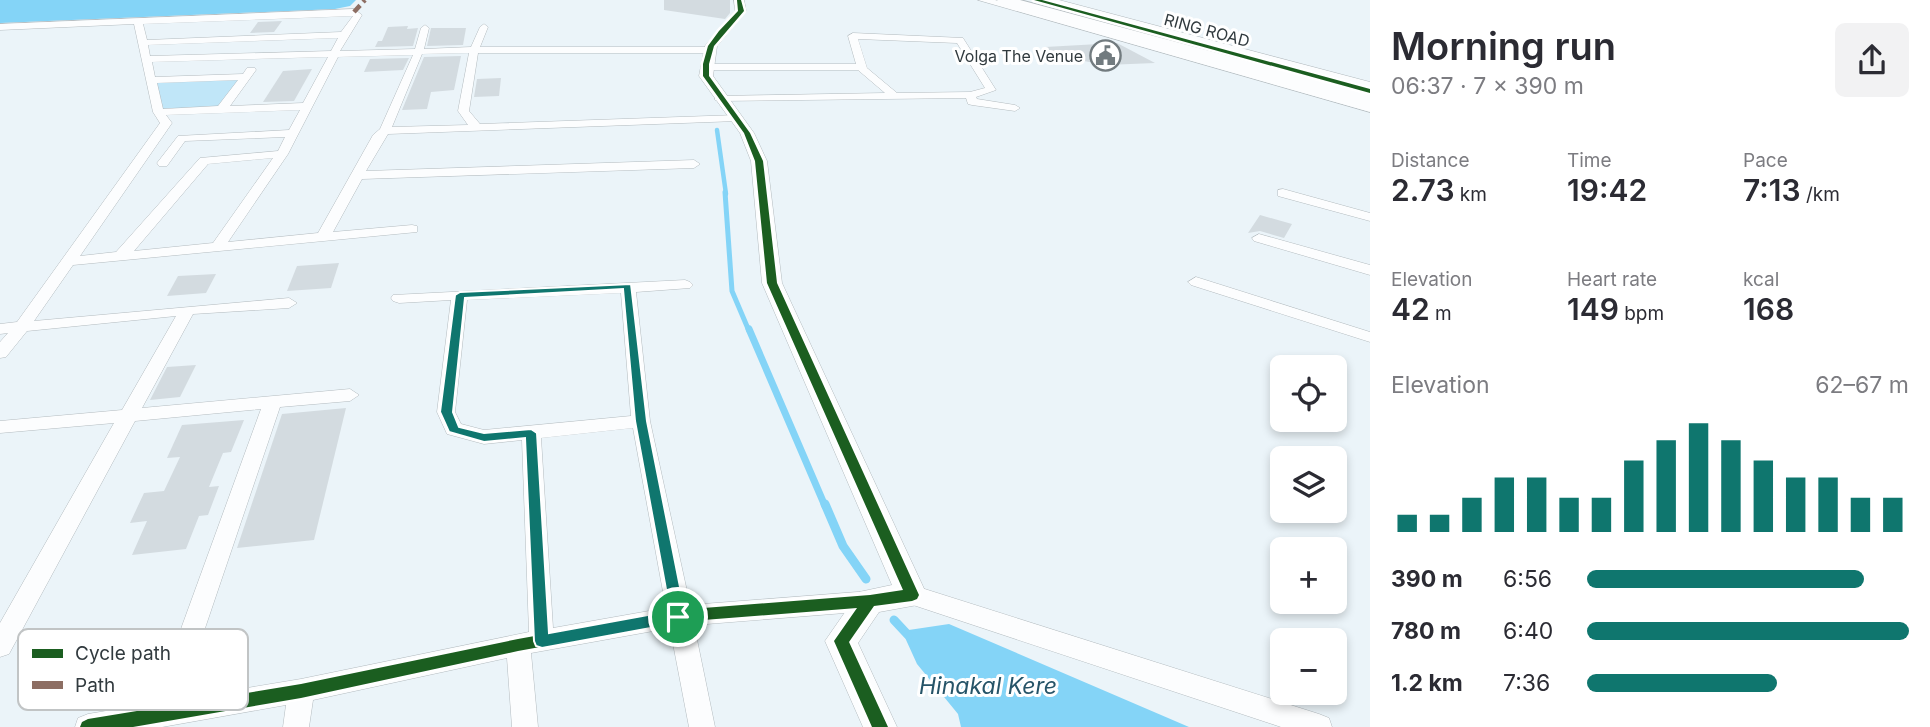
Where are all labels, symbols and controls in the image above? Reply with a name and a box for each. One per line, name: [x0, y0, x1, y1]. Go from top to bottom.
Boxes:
street label: RING ROAD: [1162, 9, 1252, 51]
text: Morning run: [1391, 23, 1616, 69]
button: share: [1835, 23, 1909, 97]
public building icon: Volga The Venue: [1089, 39, 1123, 73]
place label: Volga The Venue: [955, 46, 1083, 66]
text: 06:37 · 7 × 390 m: [1391, 72, 1584, 100]
text: Distance: [1391, 149, 1469, 172]
text: Time: [1567, 149, 1612, 172]
text: Pace: [1743, 149, 1788, 172]
text: 2.73: [1391, 172, 1455, 208]
text: 19:42: [1567, 172, 1647, 208]
text: 7:13: [1743, 172, 1801, 208]
text: km: [1455, 183, 1487, 206]
text: /km: [1801, 183, 1840, 206]
text: Elevation: [1391, 268, 1472, 291]
text: Heart rate: [1567, 268, 1657, 291]
text: kcal: [1743, 268, 1779, 291]
text: 42: [1391, 291, 1430, 327]
text: 149: [1567, 291, 1619, 327]
text: 168: [1743, 291, 1794, 327]
text: m: [1430, 302, 1452, 325]
text: bpm: [1619, 302, 1664, 325]
map controls: [1270, 355, 1347, 705]
button: locate: [1270, 355, 1347, 432]
text: Elevation: [1391, 371, 1490, 399]
text: 62–67 m: [1815, 371, 1909, 399]
button: layers: [1270, 446, 1347, 523]
button: +: [1270, 537, 1347, 614]
text: 390 m: [1391, 565, 1463, 593]
text: 6:56: [1503, 565, 1552, 593]
pin: [648, 587, 708, 647]
icon: arrive: [659, 598, 697, 636]
text: 780 m: [1391, 617, 1461, 645]
text: 6:40: [1503, 617, 1553, 645]
button: −: [1270, 628, 1347, 705]
legend: [18, 629, 248, 710]
text: Cycle path: [75, 642, 171, 665]
text: 1.2 km: [1391, 669, 1463, 697]
text: 7:36: [1503, 669, 1550, 697]
water label: Hinakal Kere: [919, 672, 1057, 700]
text: Path: [75, 674, 115, 697]

